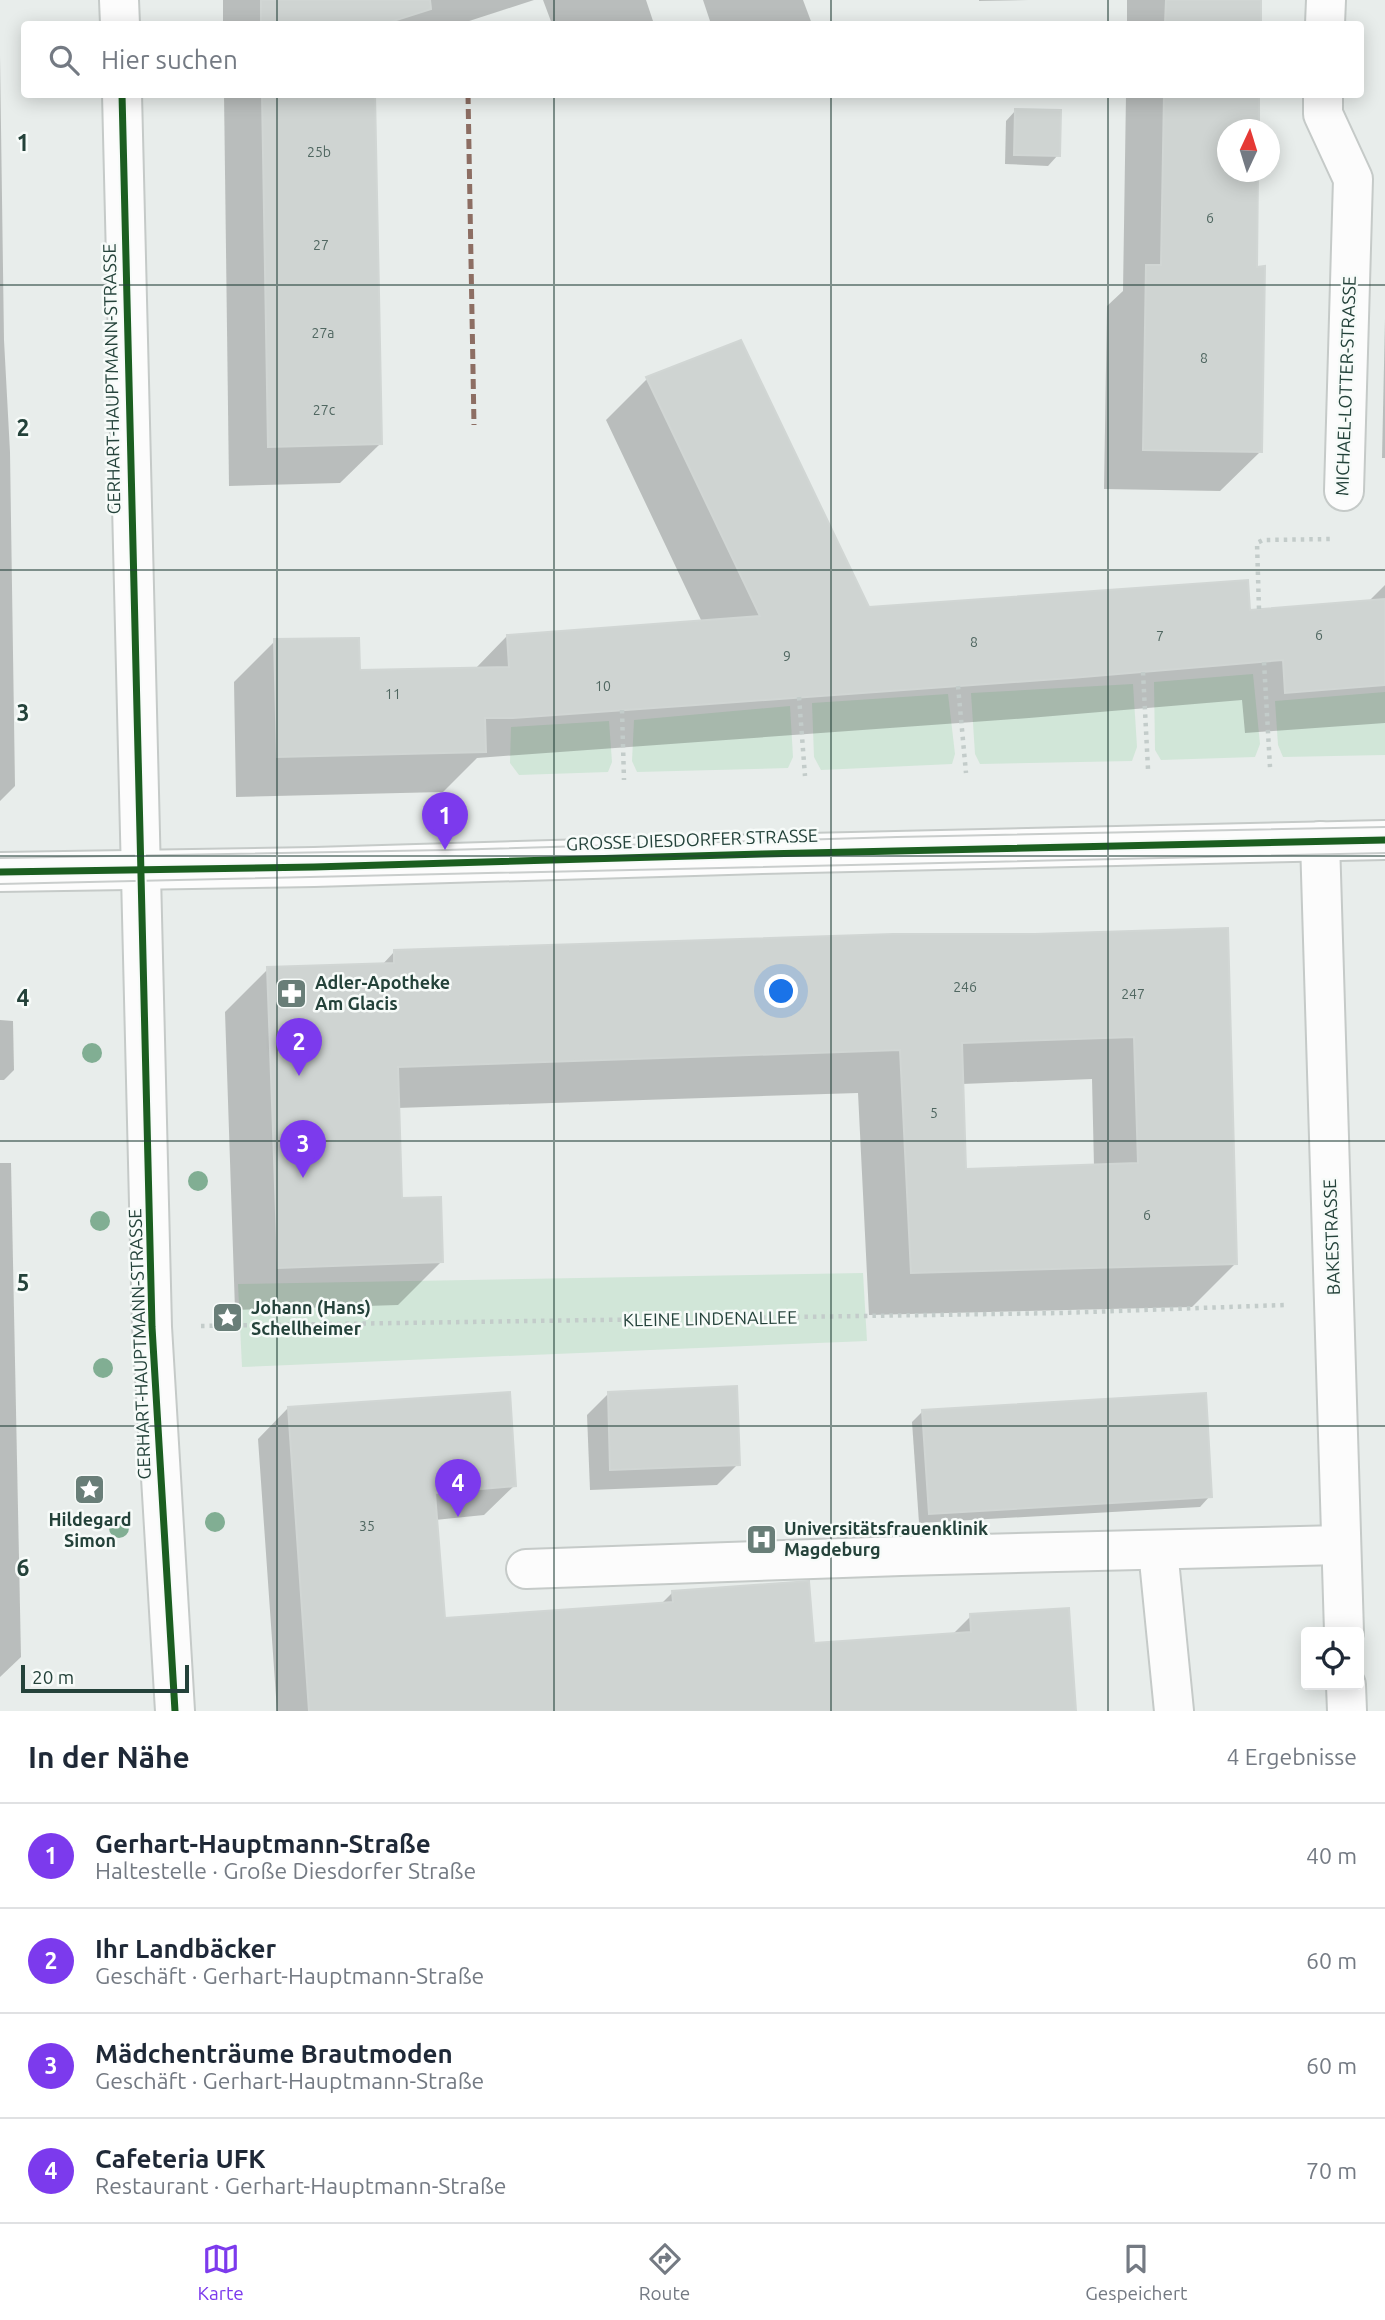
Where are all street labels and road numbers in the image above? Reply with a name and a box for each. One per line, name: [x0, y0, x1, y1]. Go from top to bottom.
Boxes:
street label: GERHART-HAUPTMANN-STRASSE: [99, 243, 123, 515]
street label: MICHAEL-LOTTER-STRASSE: [1331, 276, 1359, 496]
street label: GROSSE DIESDORFER STRASSE: [566, 825, 818, 853]
street label: BAKESTRASSE: [1319, 1179, 1343, 1295]
street label: GERHART-HAUPTMANN-STRASSE: [124, 1208, 154, 1480]
street label: KLEINE LINDENALLEE: [623, 1306, 797, 1330]

